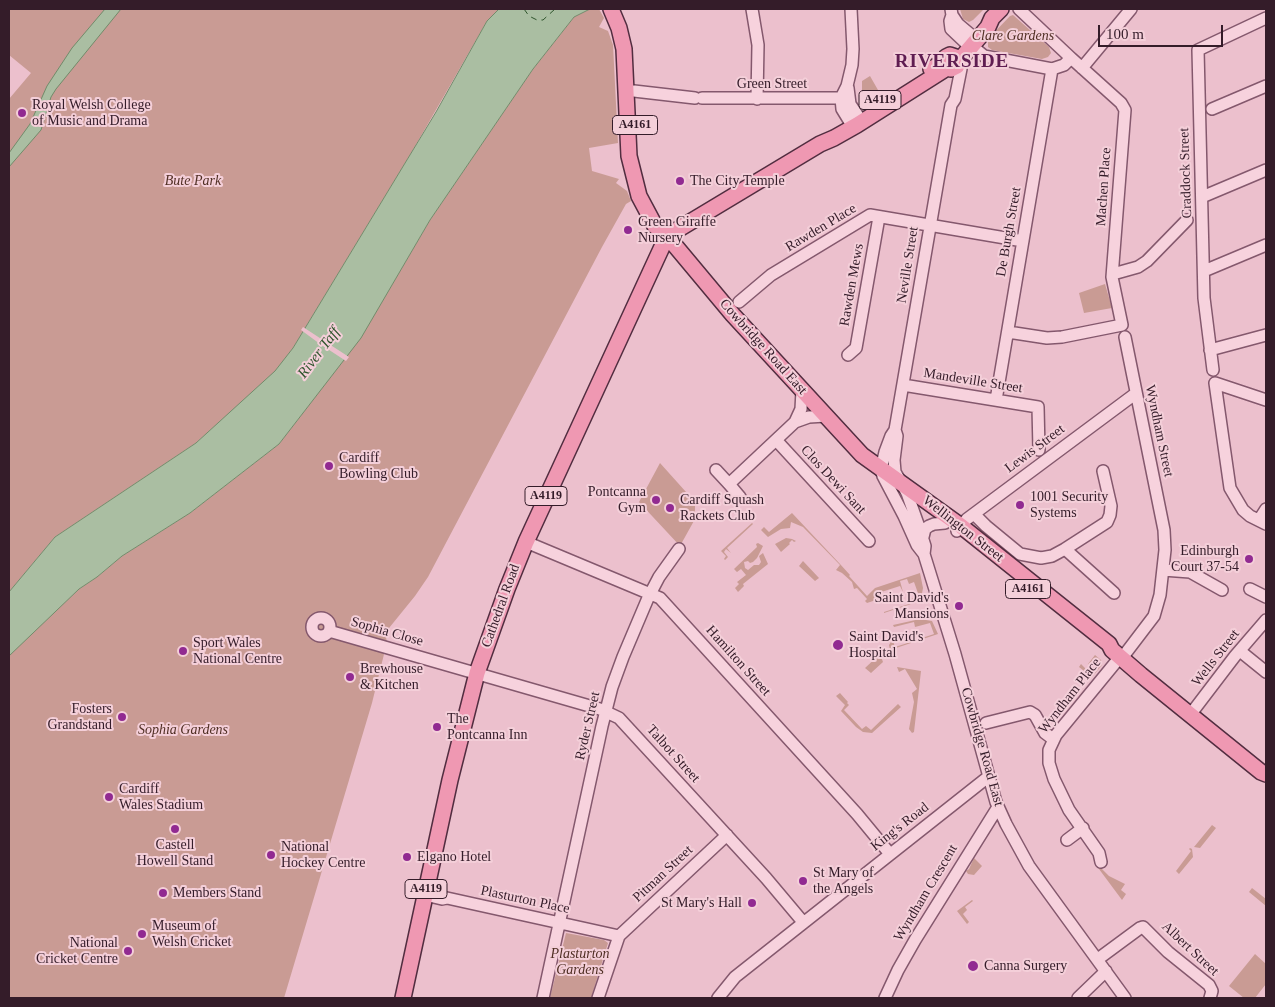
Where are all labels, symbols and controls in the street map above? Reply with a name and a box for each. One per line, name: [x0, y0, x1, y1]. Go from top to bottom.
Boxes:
scale bar: [1100, 15, 1225, 47]
text: 100 m: [1106, 26, 1144, 42]
park label: Clare Gardens: [972, 28, 1054, 44]
district label: RIVERSIDE: [894, 51, 1010, 73]
street label: Green Street: [737, 76, 807, 92]
road number: A4119: [859, 90, 901, 110]
place label: Royal Welsh College of Music and Drama: [32, 97, 151, 130]
marker: Royal Welsh College of Music and Drama: [16, 107, 28, 119]
road number: A4161: [612, 116, 658, 134]
street label: Craddock Street: [1176, 127, 1196, 219]
street label: Machen Place: [1093, 147, 1115, 227]
park label: Bute Park: [165, 173, 221, 189]
place label: The City Temple: [690, 173, 785, 189]
marker: The City Temple: [674, 175, 686, 187]
street label: De Burgh Street: [993, 186, 1025, 278]
street label: Rawden Place: [783, 200, 859, 256]
place label: Green Giraffe Nursery: [638, 214, 716, 246]
marker: Green Giraffe Nursery: [622, 224, 634, 236]
street label: Neville Street: [894, 225, 922, 305]
street label: Rawden Mews: [836, 242, 868, 328]
street label: Cowbridge Road East: [716, 296, 810, 398]
water label: River Taff: [294, 324, 344, 382]
street label: Mandeville Street: [922, 365, 1024, 397]
street label: Wyndham Street: [1141, 383, 1177, 479]
street label: Lewis Street: [1002, 421, 1068, 477]
street label: Clos Dewi Sant: [797, 442, 869, 518]
place label: Cardiff Bowling Club: [339, 450, 418, 482]
marker: Cardiff Bowling Club: [323, 460, 335, 472]
place label: Pontcanna Gym: [588, 484, 646, 516]
road number: A4119: [525, 486, 567, 506]
place label: 1001 Security Systems: [1030, 489, 1108, 522]
place label: Cardiff Squash Rackets Club: [680, 492, 764, 524]
street label: Wellington Street: [919, 492, 1007, 566]
marker: Pontcanna Gym: [650, 494, 662, 506]
marker: 1001 Security Systems: [1014, 499, 1026, 511]
marker: Cardiff Squash Rackets Club: [664, 502, 676, 514]
place label: Edinburgh Court 37-54: [1171, 543, 1239, 576]
marker: Edinburgh Court 37-54: [1243, 553, 1255, 565]
street label: Cathedral Road: [478, 562, 524, 650]
road number: A4161: [1006, 580, 1050, 598]
place label: Saint David's Mansions: [875, 590, 949, 622]
marker: Saint David's Mansions: [953, 600, 965, 612]
street label: Sophia Close: [349, 614, 425, 650]
street label: Hamilton Street: [702, 622, 774, 700]
street label: Wells Street: [1189, 626, 1243, 690]
place label: Saint David's Hospital: [849, 629, 923, 662]
place label: Sport Wales National Centre: [193, 635, 282, 668]
marker: Saint David's Hospital: [831, 638, 845, 652]
marker: Sport Wales National Centre: [177, 645, 189, 657]
street label: Wyndham Place: [1035, 655, 1105, 737]
place label: Brewhouse & Kitchen: [360, 661, 423, 694]
marker: Brewhouse & Kitchen: [344, 671, 356, 683]
street label: Cowbridge Road East: [957, 686, 1007, 808]
street label: Ryder Street: [572, 690, 604, 762]
place label: Fosters Grandstand: [47, 701, 112, 734]
marker: Fosters Grandstand: [116, 711, 128, 723]
place label: The Pontcanna Inn: [447, 711, 527, 744]
marker: The Pontcanna Inn: [431, 721, 443, 733]
park label: Sophia Gardens: [138, 722, 228, 738]
street label: Talbot Street: [643, 722, 703, 786]
place label: Cardiff Wales Stadium: [119, 781, 203, 814]
marker: Cardiff Wales Stadium: [103, 791, 115, 803]
street label: King's Road: [868, 799, 932, 855]
marker: Castell Howell Stand: [169, 823, 181, 835]
place label: Castell Howell Stand: [137, 837, 213, 870]
place label: National Hockey Centre: [281, 839, 365, 872]
street label: Pitman Street: [630, 842, 696, 906]
street label: Wyndham Crescent: [890, 842, 962, 944]
marker: National Hockey Centre: [265, 849, 277, 861]
place label: Elgano Hotel: [417, 849, 491, 865]
marker: Elgano Hotel: [401, 851, 413, 863]
place label: St Mary of the Angels: [813, 865, 874, 898]
marker: St Mary of the Angels: [797, 875, 809, 887]
road number: A4119: [405, 880, 447, 899]
street label: Plasturton Place: [479, 882, 571, 918]
place label: Members Stand: [173, 885, 261, 901]
marker: Members Stand: [157, 887, 169, 899]
place label: St Mary's Hall: [661, 895, 742, 911]
marker: St Mary's Hall: [746, 897, 758, 909]
place label: Museum of Welsh Cricket: [152, 918, 231, 950]
street label: Albert Street: [1158, 918, 1222, 980]
marker: Museum of Welsh Cricket: [136, 928, 148, 940]
place label: National Cricket Centre: [36, 935, 118, 968]
marker: National Cricket Centre: [122, 945, 134, 957]
park label: Plasturton Gardens: [550, 946, 610, 979]
place label: Canna Surgery: [984, 958, 1067, 974]
marker: Canna Surgery: [966, 959, 980, 973]

